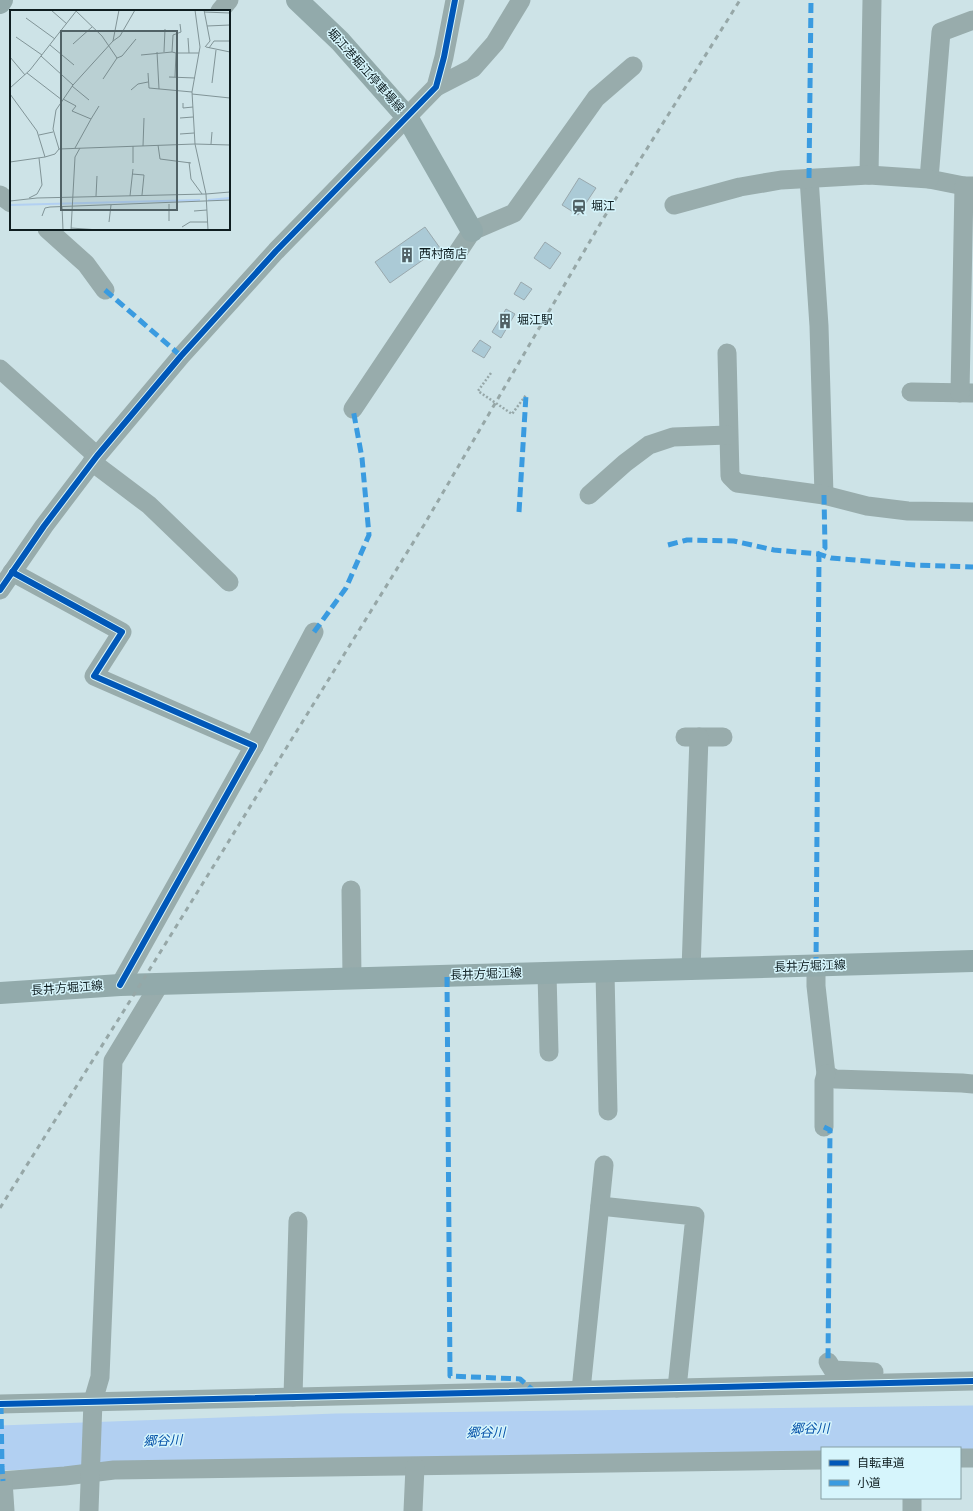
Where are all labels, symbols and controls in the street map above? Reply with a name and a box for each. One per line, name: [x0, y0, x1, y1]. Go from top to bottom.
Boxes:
inset map: [10, 10, 230, 230]
street label: 堀江港堀江停車場線: [323, 26, 407, 116]
station icon: 堀江: [570, 198, 588, 216]
place label: 堀江: [591, 199, 615, 215]
building icon: 西村商店: [398, 246, 416, 264]
place label: 西村商店: [419, 247, 467, 263]
building icon: 堀江駅: [496, 312, 514, 330]
place label: 堀江駅: [517, 313, 553, 329]
street label: 長井方堀江線: [774, 958, 846, 976]
street label: 長井方堀江線: [450, 966, 522, 984]
street label: 長井方堀江線: [31, 979, 103, 999]
water label: 郷谷川: [790, 1422, 832, 1438]
water label: 郷谷川: [466, 1426, 508, 1442]
water label: 郷谷川: [143, 1433, 185, 1451]
legend: [821, 1447, 961, 1499]
text: 自転車道: [857, 1456, 905, 1472]
text: 小道: [857, 1476, 881, 1492]

